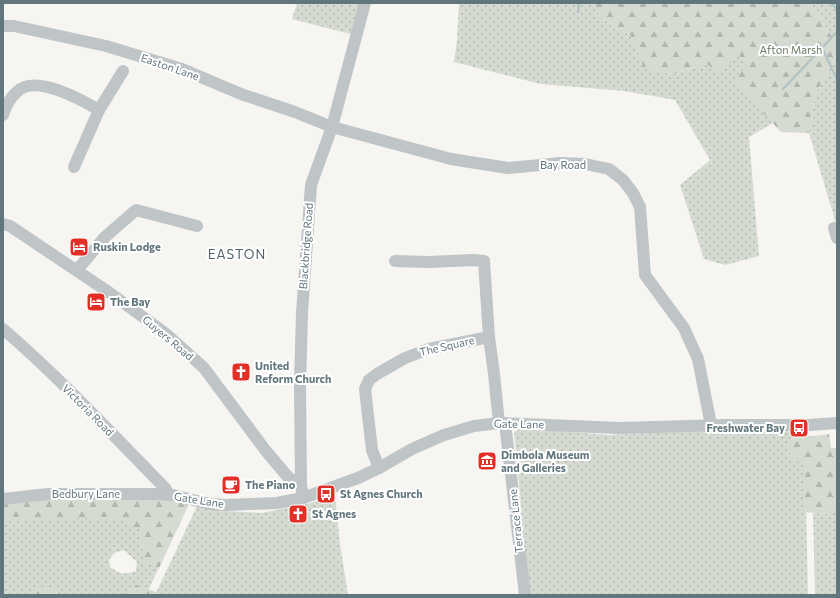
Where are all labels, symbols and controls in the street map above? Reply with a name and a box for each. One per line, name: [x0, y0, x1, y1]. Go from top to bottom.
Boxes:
park label: Afton Marsh: [760, 43, 822, 56]
street label: Easton Lane: [139, 50, 201, 83]
street label: Bay Road: [540, 158, 586, 171]
street label: Blackbridge Road: [296, 202, 315, 290]
hotel icon: Ruskin Lodge: [68, 236, 90, 258]
place label: Ruskin Lodge: [93, 240, 161, 253]
district label: EASTON: [208, 246, 266, 262]
hotel icon: The Bay: [85, 291, 107, 313]
place label: The Bay: [110, 295, 150, 308]
street label: Guyers Road: [140, 313, 196, 363]
street label: The Square: [418, 333, 476, 358]
place label: United Reform Church: [255, 359, 331, 385]
church icon: United Reform Church: [230, 361, 252, 383]
street label: Victoria Road: [60, 381, 117, 438]
street label: Gate Lane: [494, 417, 544, 430]
bus stop icon: Freshwater Bay: [788, 417, 810, 439]
place label: Freshwater Bay: [706, 421, 785, 434]
place label: Dimbola Museum and Galleries: [501, 448, 590, 474]
museum icon: Dimbola Museum and Galleries: [476, 450, 498, 472]
cafe icon: The Piano: [220, 474, 242, 496]
place label: The Piano: [245, 478, 296, 491]
bus stop icon: St Agnes Church: [315, 483, 337, 505]
street label: Bedbury Lane: [52, 487, 120, 500]
place label: St Agnes Church: [340, 487, 423, 500]
street label: Terrace Lane: [506, 488, 525, 554]
street label: Gate Lane: [173, 489, 225, 510]
church icon: St Agnes: [287, 503, 309, 525]
place label: St Agnes: [312, 507, 356, 520]

